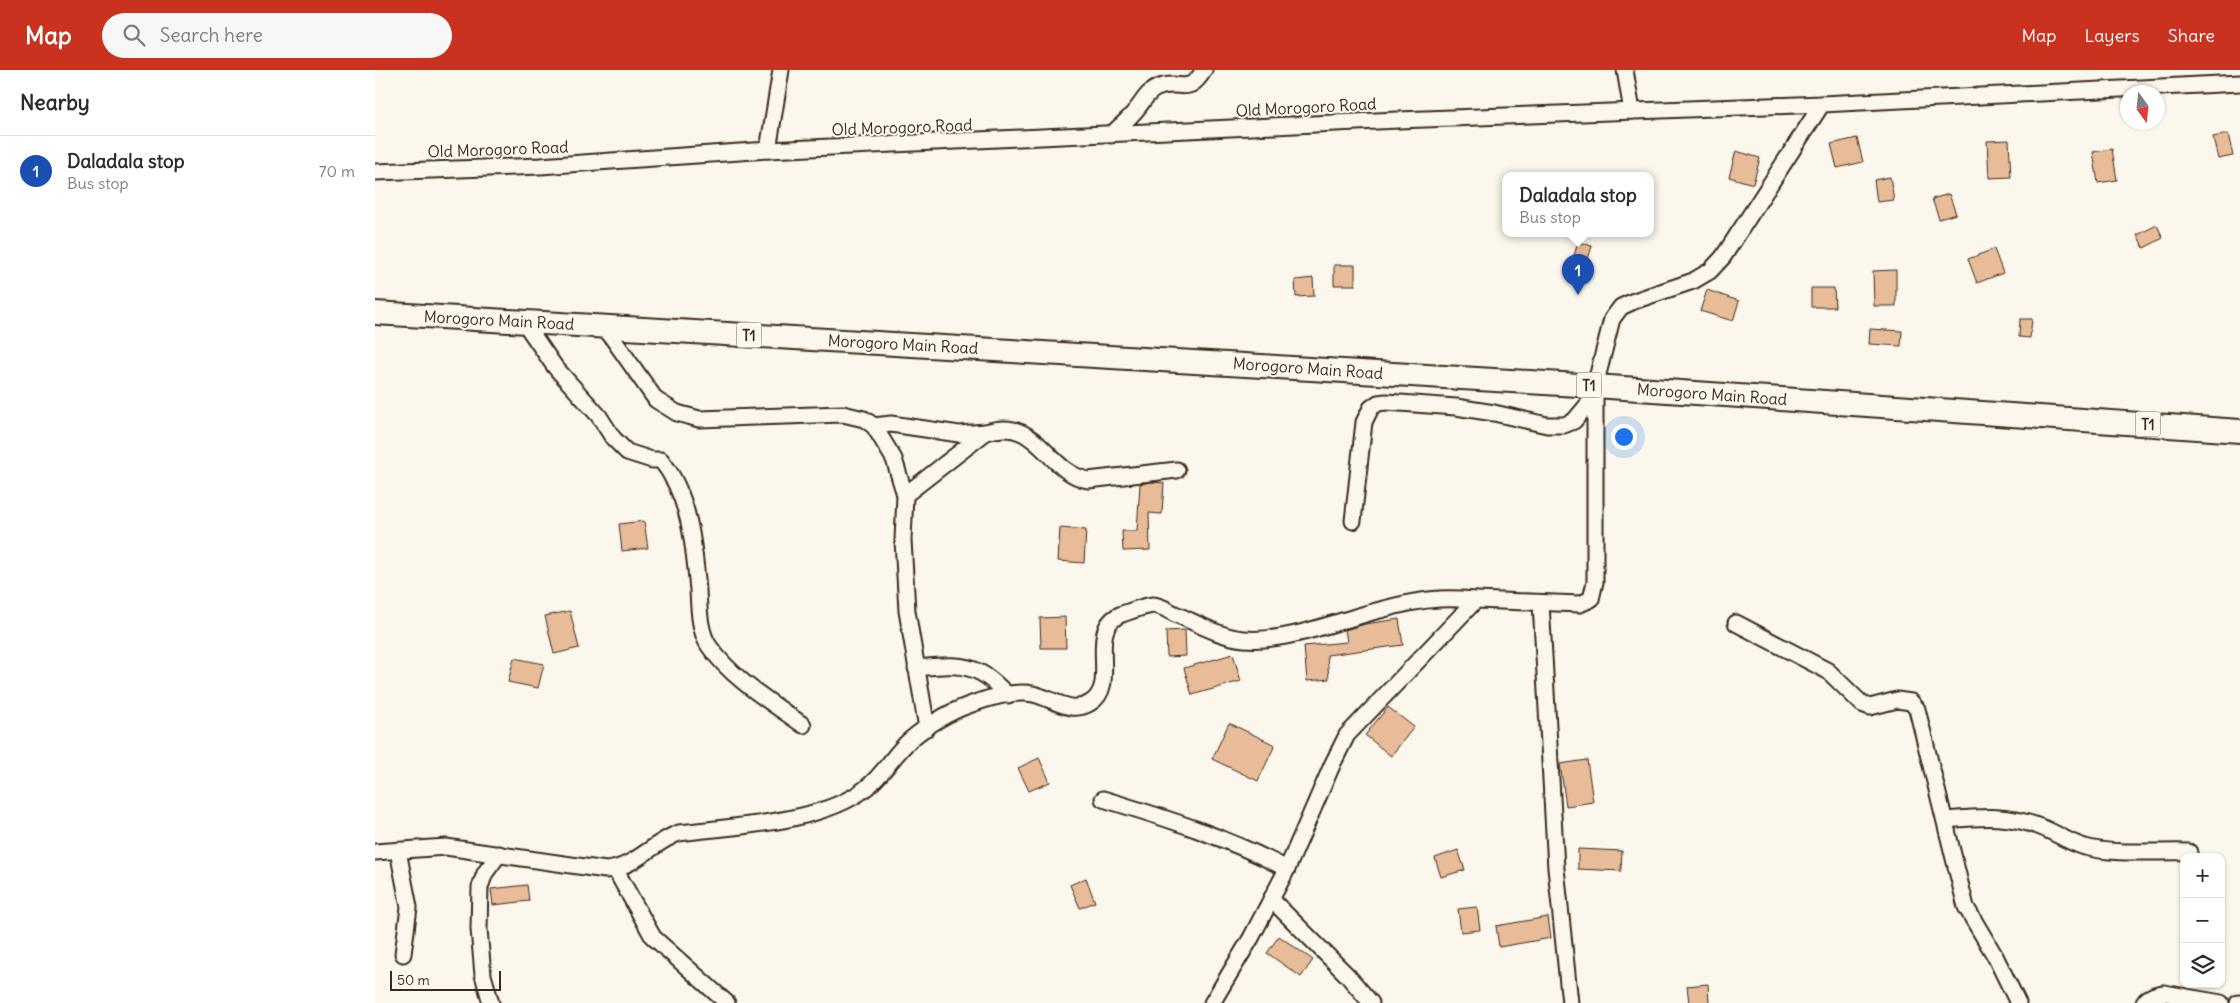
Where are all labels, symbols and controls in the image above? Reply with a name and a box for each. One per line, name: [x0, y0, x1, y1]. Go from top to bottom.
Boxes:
search box: [102, 13, 452, 58]
text: Map: [25, 20, 72, 50]
icon: search: [120, 21, 148, 49]
text: Search here: [160, 23, 263, 47]
text: Map: [2021, 24, 2056, 47]
text: Layers: [2084, 24, 2140, 47]
text: Share: [2168, 24, 2215, 47]
north arrow: [2120, 85, 2165, 130]
text: Nearby: [20, 89, 90, 116]
street label: Old Morogoro Road: [1235, 93, 1377, 121]
street label: Old Morogoro Road: [831, 115, 973, 139]
street label: Old Morogoro Road: [427, 137, 569, 161]
text: Daladala stop: [67, 149, 185, 173]
text: 1: [33, 161, 39, 181]
text: 70 m: [319, 161, 355, 181]
popup: [1502, 172, 1654, 237]
text: Bus stop: [67, 173, 129, 193]
text: Daladala stop: [1519, 183, 1637, 207]
text: Bus stop: [1519, 207, 1581, 227]
pin: 1: [1562, 254, 1594, 295]
street label: Morogoro Main Road: [423, 306, 575, 334]
road number: T1: [737, 322, 761, 348]
street label: Morogoro Main Road: [827, 330, 979, 358]
street label: Morogoro Main Road: [1232, 353, 1384, 383]
road number: T1: [1577, 372, 1601, 398]
street label: Morogoro Main Road: [1636, 379, 1788, 409]
road number: T1: [2135, 412, 2161, 436]
your location: [1611, 424, 1637, 450]
map controls: [2180, 853, 2225, 988]
button: +: [2180, 853, 2225, 898]
button: −: [2180, 898, 2225, 943]
button: layers: [2180, 943, 2225, 988]
scale bar: [390, 968, 501, 991]
text: 50 m: [397, 971, 430, 989]

